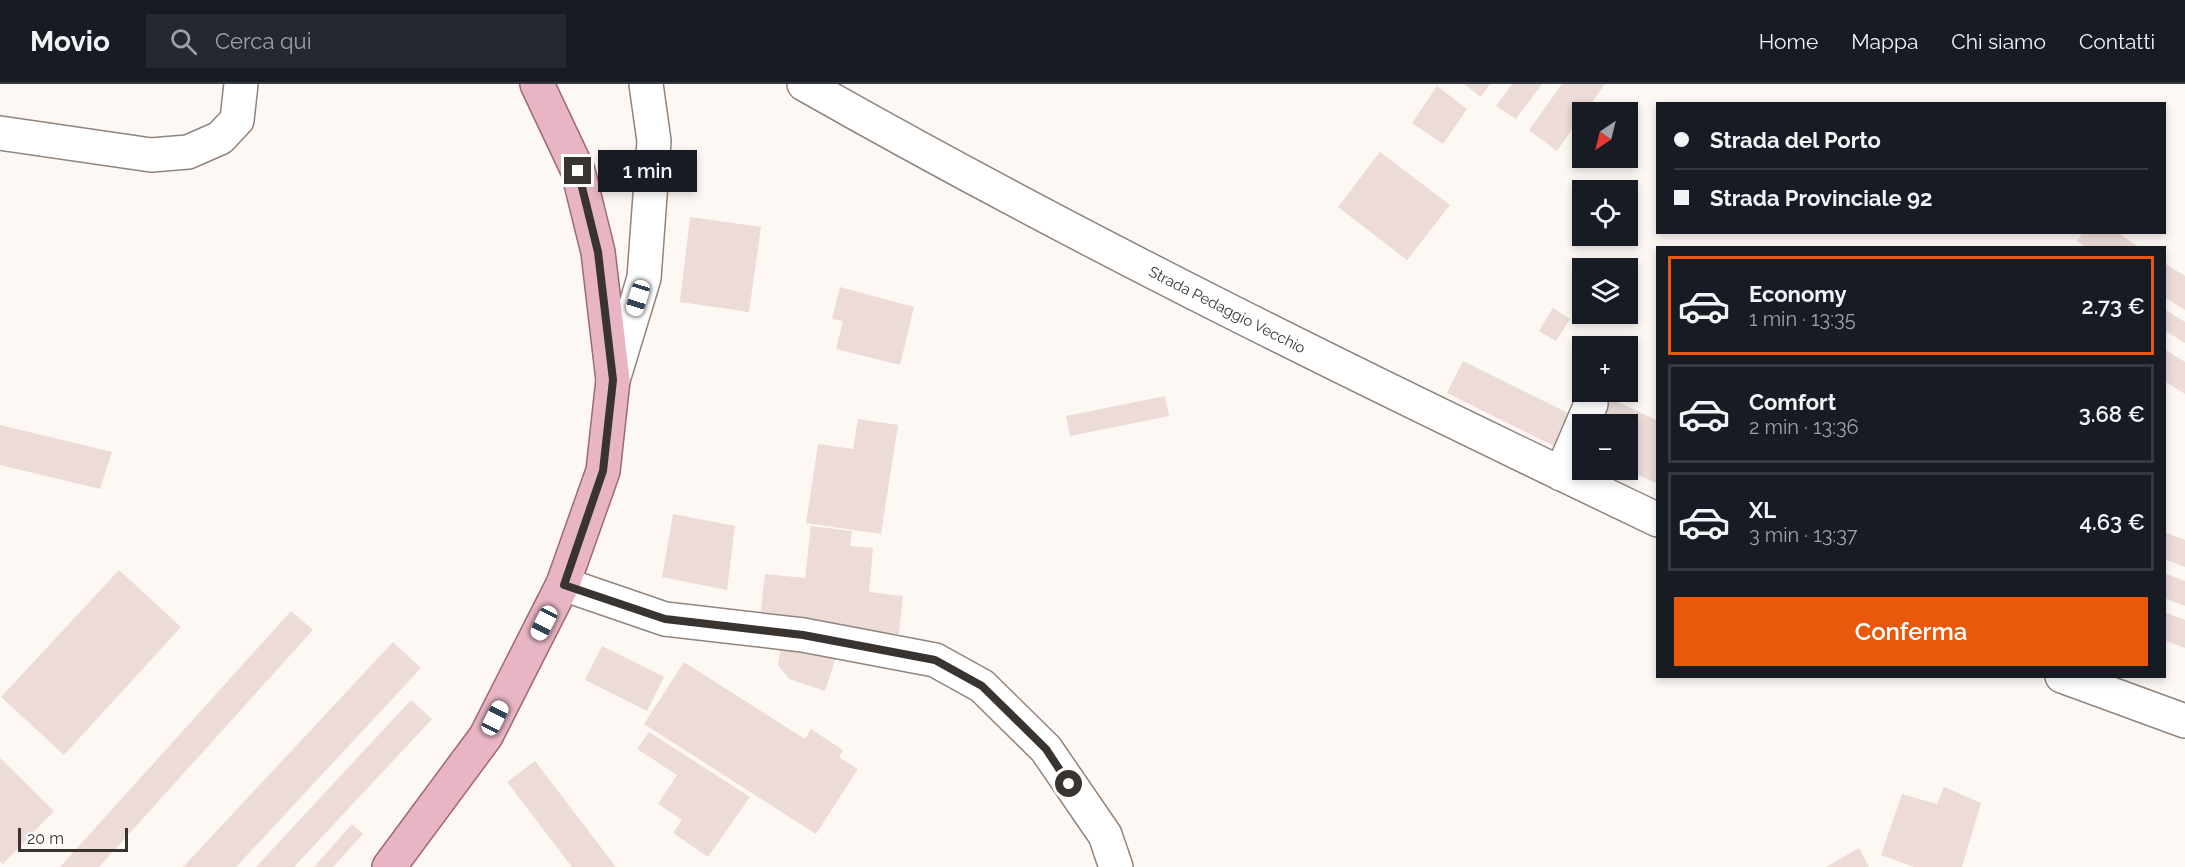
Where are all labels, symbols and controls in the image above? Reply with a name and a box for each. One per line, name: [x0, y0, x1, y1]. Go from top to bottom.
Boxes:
search box: [146, 14, 566, 68]
text: Movio: [30, 25, 110, 58]
icon: search: [167, 25, 200, 58]
text: Cerca qui: [215, 28, 311, 54]
text: Home: [1759, 29, 1818, 54]
text: Mappa: [1851, 29, 1918, 54]
text: Chi siamo: [1951, 29, 2046, 54]
text: Contatti: [2079, 29, 2155, 54]
north arrow: [1572, 102, 1638, 168]
map controls: [1572, 102, 1638, 480]
text: Strada del Porto: [1710, 127, 1881, 153]
callout: 1 min: [599, 150, 698, 192]
route end: [564, 157, 591, 184]
text: 1 min: [623, 159, 672, 183]
button: locate: [1572, 180, 1638, 246]
text: Strada Provinciale 92: [1710, 185, 1932, 211]
button: layers: [1572, 258, 1638, 324]
street label: Strada Pedaggio Vecchio: [1146, 263, 1308, 357]
car: [624, 278, 652, 318]
icon: car: [1677, 279, 1731, 333]
text: Economy: [1749, 281, 1847, 307]
text: 2.73 €: [2082, 293, 2145, 319]
text: 1 min · 13:35: [1749, 307, 1856, 331]
button: +: [1572, 336, 1638, 402]
icon: car: [1677, 387, 1731, 441]
text: Comfort: [1749, 389, 1836, 415]
text: 3.68 €: [2079, 401, 2145, 427]
button: −: [1572, 414, 1638, 480]
text: 2 min · 13:36: [1749, 415, 1859, 439]
icon: car: [1677, 495, 1731, 549]
text: XL: [1749, 497, 1776, 523]
text: 4.63 €: [2080, 509, 2145, 535]
text: 3 min · 13:37: [1749, 523, 1857, 547]
button: Conferma: [1674, 597, 2148, 666]
car: [528, 603, 560, 643]
car: [479, 698, 511, 738]
route start: [1055, 770, 1082, 797]
scale bar: [18, 825, 128, 852]
text: 20 m: [27, 829, 64, 848]

